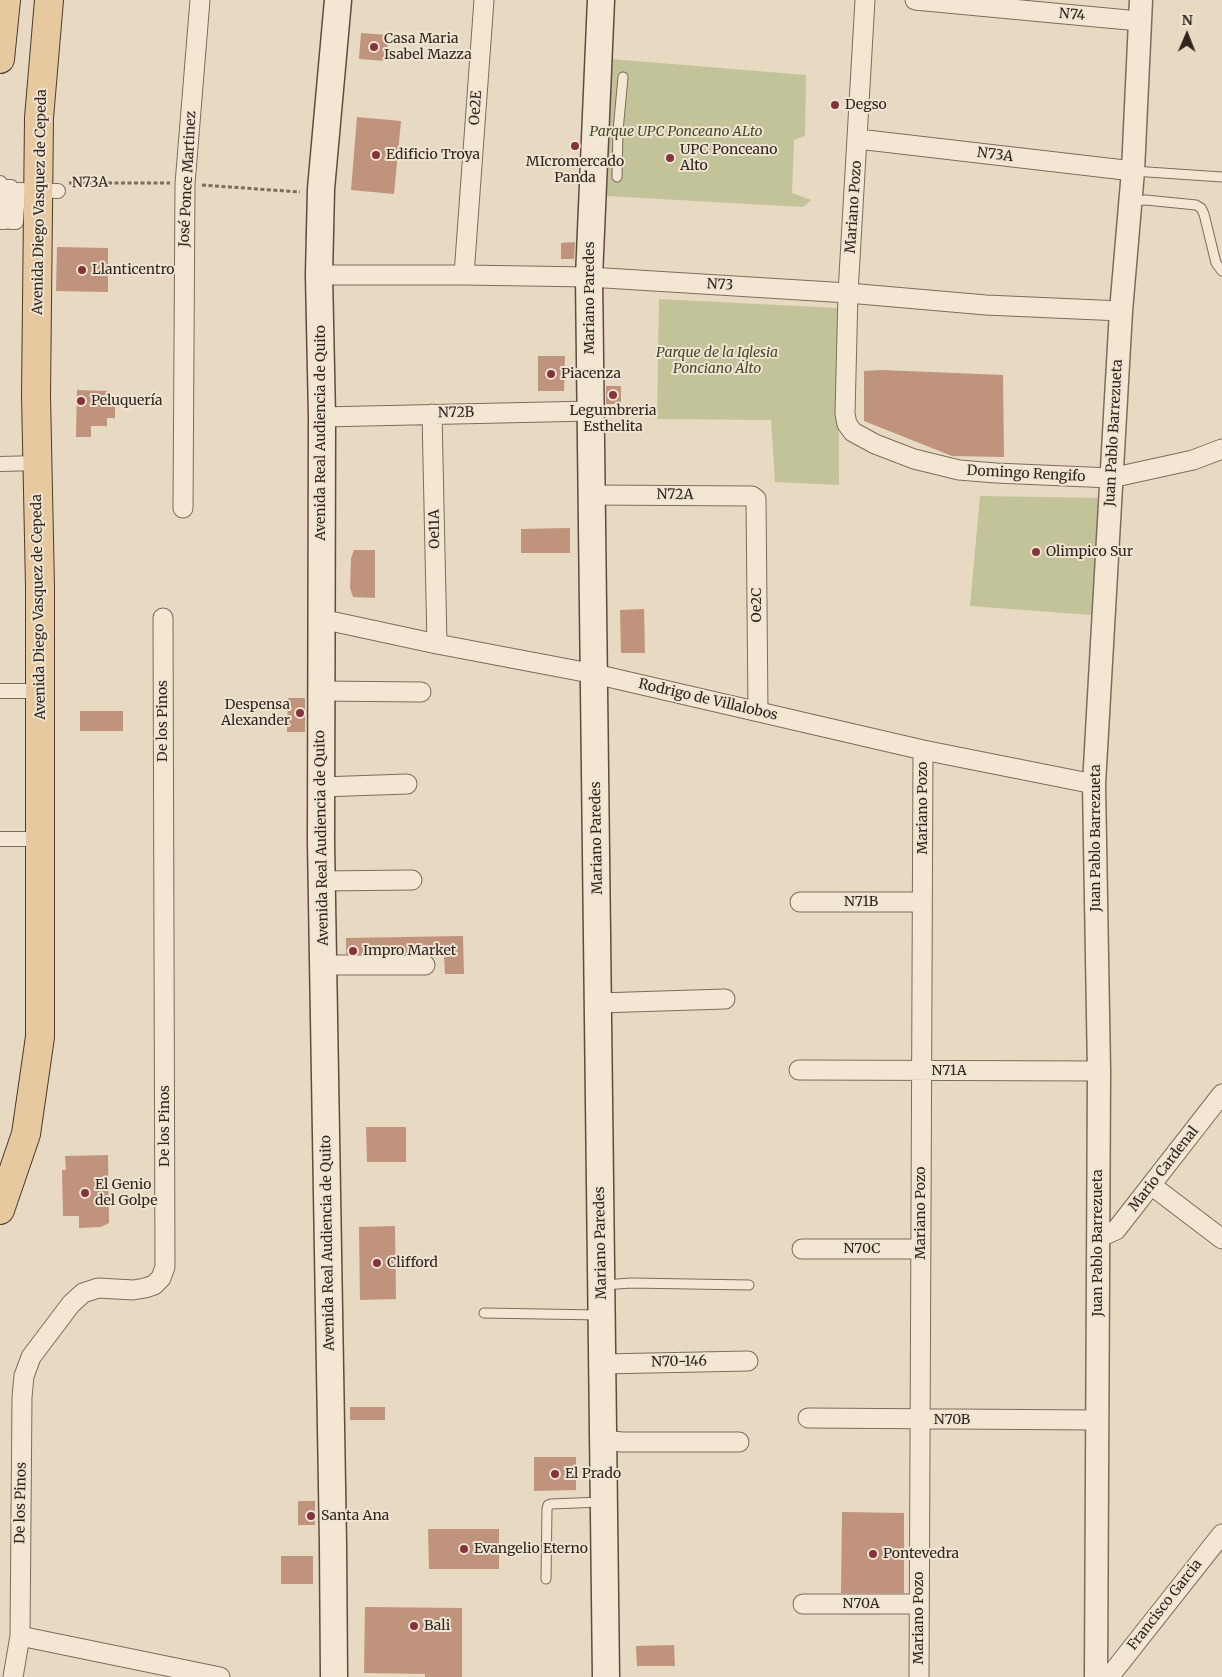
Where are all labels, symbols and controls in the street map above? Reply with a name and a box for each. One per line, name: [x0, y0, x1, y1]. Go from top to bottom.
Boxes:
street label: N74: [1058, 5, 1086, 25]
north arrow: [1162, 10, 1212, 60]
text: N: [1182, 11, 1193, 29]
place label: Casa Maria Isabel Mazza: [384, 31, 472, 64]
marker: Casa Maria Isabel Mazza: [368, 41, 380, 53]
street label: Avenida Diego Vasquez de Cepeda: [30, 89, 50, 315]
street label: Oe2E: [466, 90, 486, 126]
place label: Degso: [845, 97, 887, 113]
marker: Degso: [829, 99, 841, 111]
street label: José Ponce Martinez: [176, 111, 200, 247]
park label: Parque UPC Ponceano ALto: [589, 124, 763, 140]
marker: MIcromercado Panda: [569, 140, 581, 152]
place label: UPC Ponceano Alto: [680, 142, 777, 174]
street label: N73A: [976, 144, 1014, 166]
place label: Edificio Troya: [386, 147, 480, 163]
marker: Edificio Troya: [370, 149, 382, 161]
marker: UPC Ponceano Alto: [664, 152, 676, 164]
place label: MIcromercado Panda: [526, 154, 624, 186]
street label: Mariano Pozo: [842, 160, 866, 254]
street label: N73A: [72, 174, 108, 192]
street label: Mariano Paredes: [582, 241, 598, 355]
place label: Llanticentro: [92, 262, 175, 278]
marker: Llanticentro: [76, 264, 88, 276]
street label: N73: [706, 276, 734, 294]
street label: Avenida Real Audiencia de Quito: [313, 325, 329, 541]
park label: Parque de la Iglesia Ponciano Alto: [656, 345, 778, 378]
street label: Juan Pablo Barrezueta: [1102, 359, 1126, 507]
place label: Piacenza: [561, 366, 621, 382]
marker: Piacenza: [545, 368, 557, 380]
marker: Legumbreria Esthelita: [607, 389, 619, 401]
place label: Peluquería: [91, 393, 163, 409]
marker: Peluquería: [75, 395, 87, 407]
place label: Legumbreria Esthelita: [569, 403, 657, 436]
street label: N72B: [438, 404, 474, 422]
street label: Domingo Rengifo: [966, 463, 1086, 485]
street label: N72A: [656, 486, 694, 504]
street label: Avenida Diego Vasquez de Cepeda: [29, 494, 49, 720]
street label: Oe11A: [426, 509, 444, 549]
place label: Olimpico Sur: [1046, 544, 1133, 560]
marker: Olimpico Sur: [1030, 546, 1042, 558]
street label: Oe2C: [749, 588, 765, 622]
street label: Rodrigo de Villalobos: [637, 676, 779, 724]
street label: De los Pinos: [155, 680, 171, 762]
place label: Despensa Alexander: [221, 697, 290, 730]
marker: Despensa Alexander: [294, 707, 306, 719]
street label: Avenida Real Audiencia de Quito: [312, 730, 332, 946]
street label: Mariano Pozo: [915, 762, 931, 854]
street label: Juan Pablo Barrezueta: [1088, 764, 1104, 912]
street label: Mariano Paredes: [588, 781, 606, 895]
street label: N71B: [844, 894, 878, 910]
place label: Impro Market: [363, 943, 456, 959]
marker: Impro Market: [347, 945, 359, 957]
street label: N71A: [931, 1063, 967, 1079]
street label: De los Pinos: [157, 1085, 173, 1167]
street label: Mario Cardenal: [1126, 1123, 1202, 1215]
street label: Avenida Real Audiencia de Quito: [318, 1135, 338, 1351]
street label: Mariano Pozo: [913, 1167, 929, 1259]
street label: Juan Pablo Barrezueta: [1090, 1169, 1106, 1317]
place label: El Genio del Golpe: [95, 1177, 157, 1210]
street label: Mariano Paredes: [592, 1186, 610, 1300]
marker: El Genio del Golpe: [79, 1187, 91, 1199]
street label: N70C: [843, 1241, 881, 1257]
place label: Clifford: [387, 1255, 438, 1271]
marker: Clifford: [371, 1257, 383, 1269]
street label: N70-146: [651, 1353, 707, 1371]
street label: N70B: [934, 1412, 970, 1428]
street label: De los Pinos: [12, 1462, 30, 1544]
place label: El Prado: [565, 1466, 621, 1482]
marker: El Prado: [549, 1468, 561, 1480]
place label: Santa Ana: [321, 1508, 389, 1524]
marker: Santa Ana: [305, 1510, 317, 1522]
place label: Evangelio Eterno: [474, 1541, 588, 1557]
marker: Evangelio Eterno: [458, 1543, 470, 1555]
place label: Pontevedra: [883, 1546, 959, 1562]
marker: Pontevedra: [867, 1548, 879, 1560]
street label: Francisco Garcia: [1124, 1556, 1206, 1654]
street label: Mariano Pozo: [911, 1572, 927, 1664]
street label: N70A: [842, 1596, 880, 1612]
place label: Bali: [424, 1618, 450, 1634]
marker: Bali: [408, 1620, 420, 1632]

